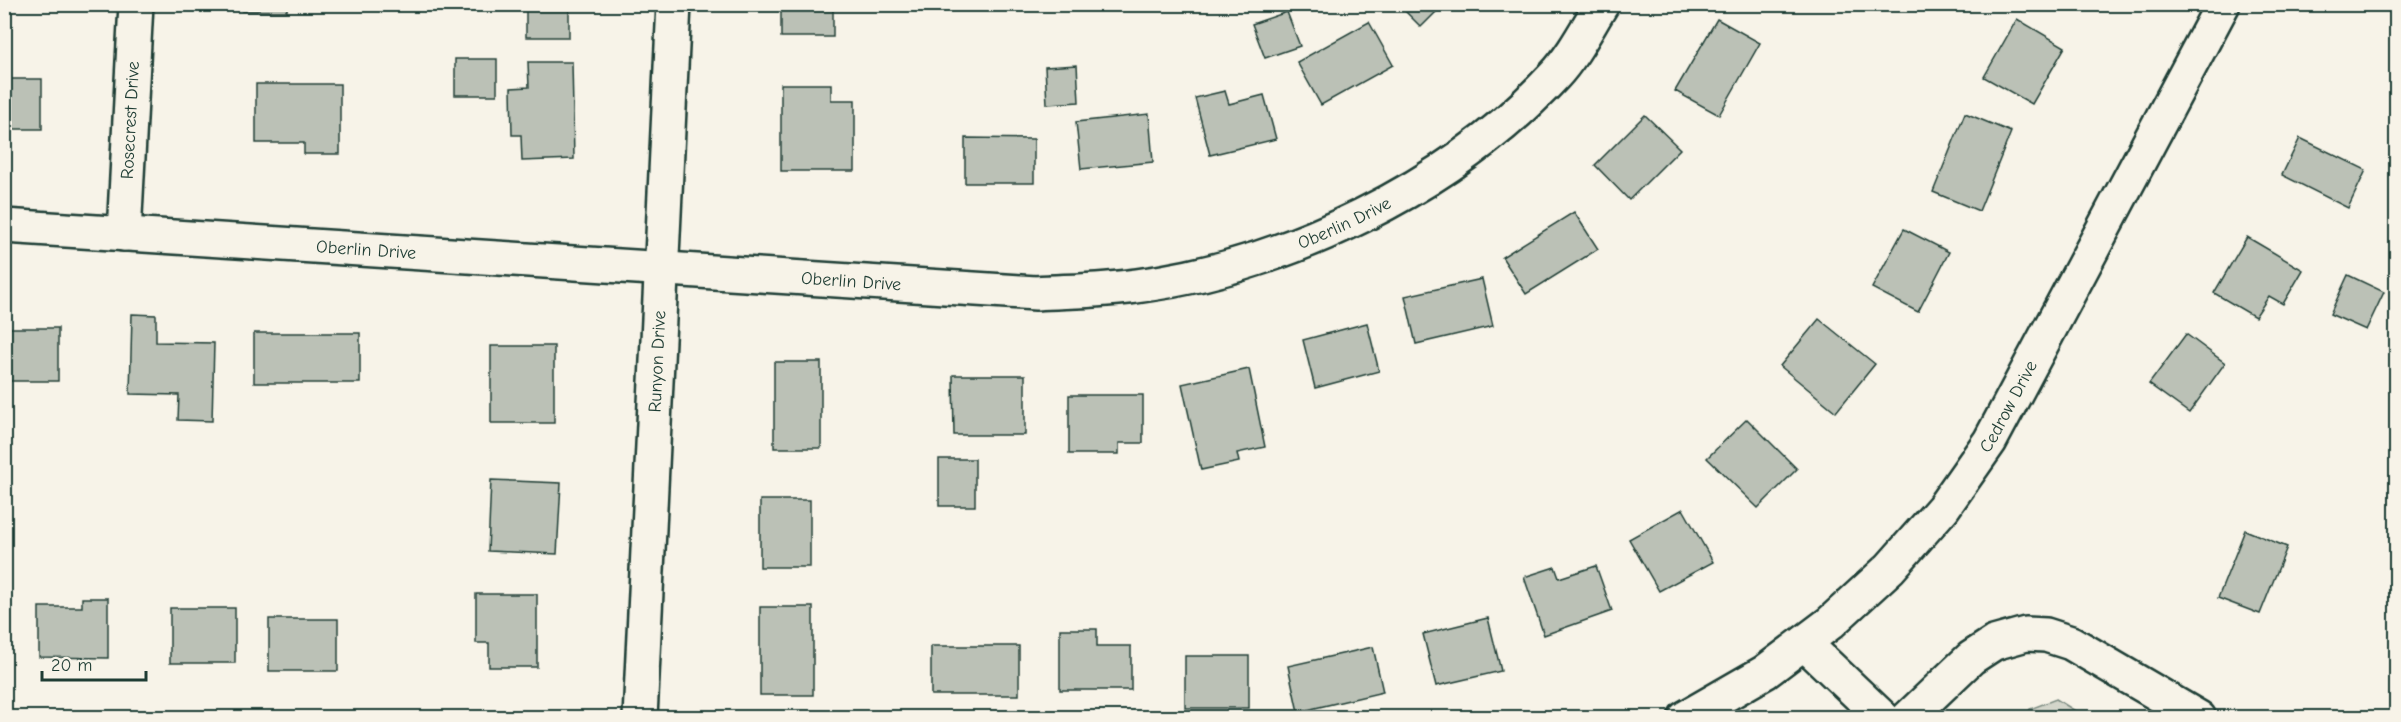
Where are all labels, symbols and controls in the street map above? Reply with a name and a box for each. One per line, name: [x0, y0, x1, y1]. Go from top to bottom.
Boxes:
street label: Rosecrest Drive: [117, 61, 144, 180]
street label: Oberlin Drive: [1295, 193, 1395, 254]
street label: Oberlin Drive: [316, 236, 417, 264]
street label: Oberlin Drive: [800, 268, 902, 295]
street label: Runyon Drive: [645, 310, 670, 413]
street label: Cedrow Drive: [1975, 357, 2042, 457]
scale bar: [42, 644, 146, 682]
text: 20 m: [51, 655, 92, 676]

